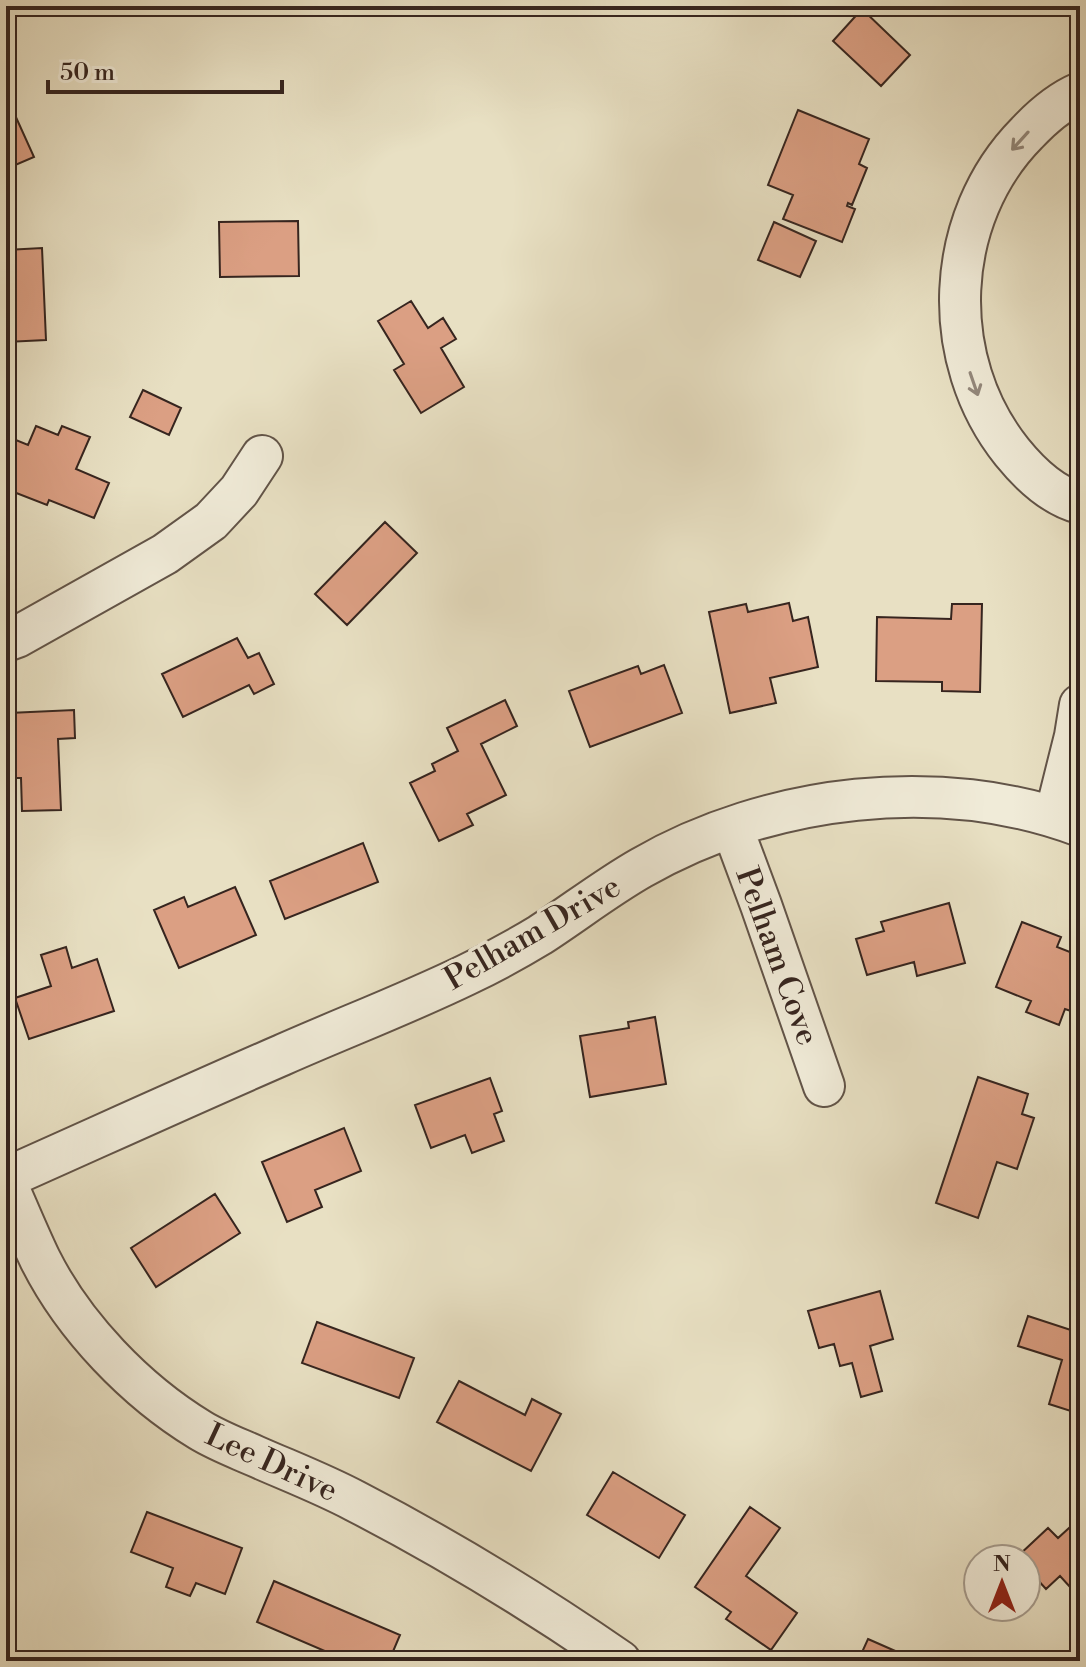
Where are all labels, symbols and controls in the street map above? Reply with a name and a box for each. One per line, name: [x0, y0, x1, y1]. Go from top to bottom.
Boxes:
scale bar: [48, 44, 282, 94]
text: 50 m: [60, 58, 115, 88]
one-way arrow: [1010, 131, 1029, 151]
one-way arrow: [967, 371, 982, 396]
street label: Pelham Cove: [726, 862, 828, 1051]
street label: Pelham Drive: [437, 866, 628, 999]
street label: Lee Drive: [199, 1415, 344, 1511]
north arrow: [962, 1543, 1042, 1623]
text: N: [993, 1551, 1011, 1578]

